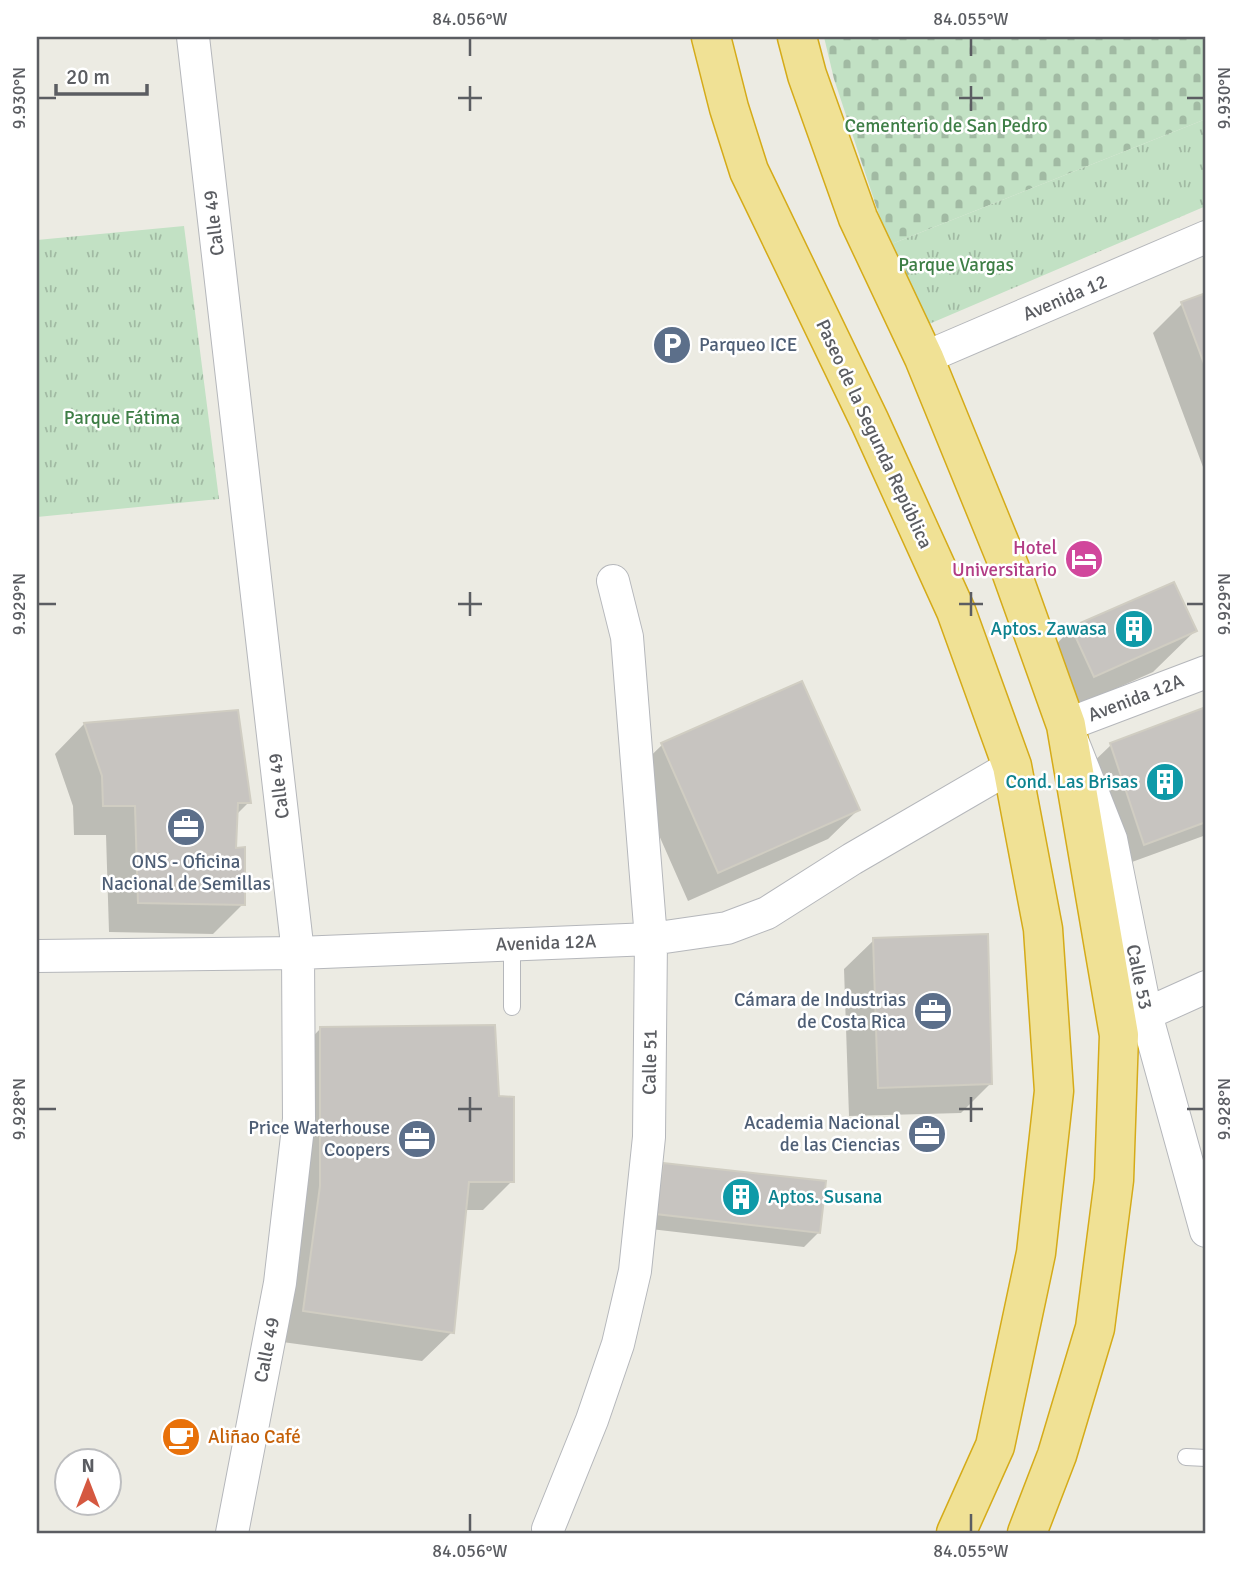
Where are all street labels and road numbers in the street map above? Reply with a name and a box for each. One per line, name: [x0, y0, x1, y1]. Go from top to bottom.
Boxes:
street label: Calle 49: [198, 189, 230, 257]
street label: Avenida 12: [1019, 270, 1111, 326]
street label: Paseo de la Segunda República: [810, 316, 938, 552]
street label: Avenida 12A: [1085, 669, 1188, 727]
street label: Calle 49: [263, 752, 295, 820]
street label: Avenida 12A: [495, 929, 597, 957]
street label: Calle 53: [1120, 942, 1158, 1012]
street label: Calle 51: [637, 1029, 663, 1095]
street label: Calle 49: [249, 1315, 285, 1385]

